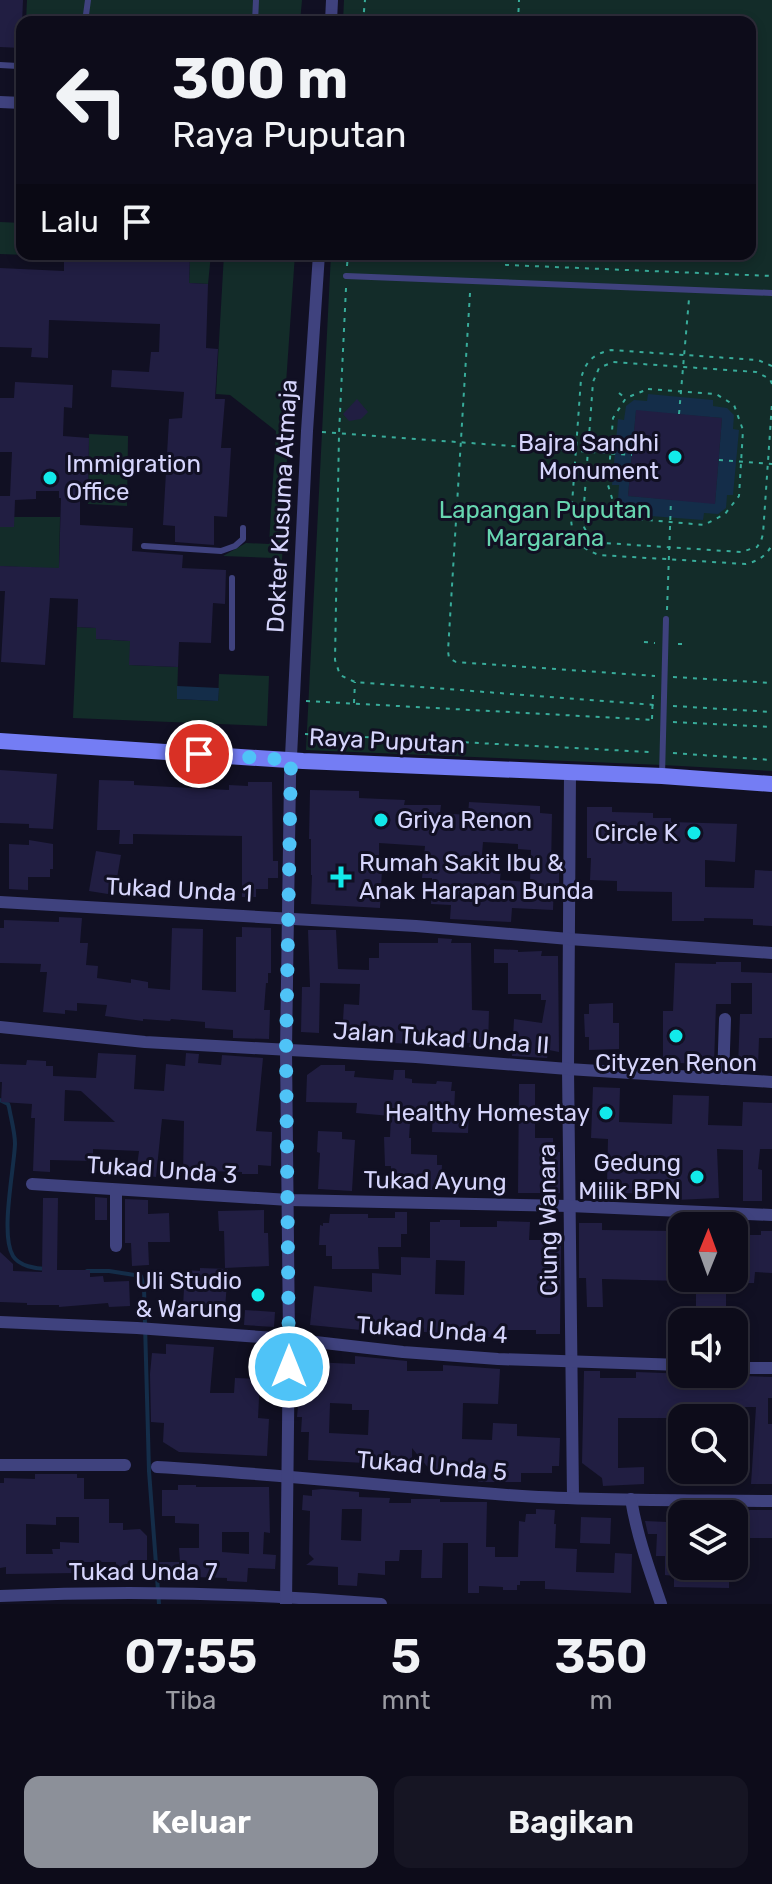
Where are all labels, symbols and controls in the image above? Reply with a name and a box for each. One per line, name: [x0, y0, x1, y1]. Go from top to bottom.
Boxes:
text: 300 m: [172, 46, 348, 112]
icon: left: [40, 48, 144, 152]
text: Raya Puputan: [172, 113, 407, 156]
icon: arrive: [115, 200, 159, 244]
text: Lalu: [40, 204, 99, 240]
street label: Dokter Kusuma Atmaja: [261, 379, 303, 633]
place label: Bajra Sandhi Monument: [518, 429, 659, 485]
marker: Bajra Sandhi Monument: [666, 448, 684, 466]
place label: Immigration Office: [66, 450, 201, 506]
marker: Immigration Office: [41, 469, 59, 487]
park label: Lapangan Puputan Margarana: [439, 496, 651, 552]
pin: [165, 720, 233, 788]
street label: Raya Puputan: [308, 723, 466, 759]
icon: arrive: [177, 732, 221, 776]
place label: Griya Renon: [397, 806, 532, 834]
marker: Griya Renon: [372, 811, 390, 829]
place label: Circle K: [594, 819, 679, 847]
marker: Circle K: [685, 824, 703, 842]
place label: Rumah Sakit Ibu & Anak Harapan Bunda: [359, 849, 594, 905]
marker: Rumah Sakit Ibu & Anak Harapan Bunda: [330, 866, 352, 888]
street label: Tukad Unda 1: [105, 872, 253, 908]
street label: Jalan Tukad Unda II: [332, 1016, 550, 1060]
marker: Cityzen Renon: [667, 1027, 685, 1045]
place label: Cityzen Renon: [595, 1049, 757, 1077]
place label: Healthy Homestay: [385, 1099, 590, 1127]
marker: Healthy Homestay: [597, 1104, 615, 1122]
street label: Ciung Wanara: [533, 1144, 563, 1296]
place label: Gedung Milik BPN: [578, 1149, 681, 1205]
street label: Tukad Unda 3: [86, 1151, 238, 1189]
street label: Tukad Ayung: [363, 1166, 507, 1196]
marker: Gedung Milik BPN: [688, 1168, 706, 1186]
north arrow: [668, 1212, 748, 1292]
map controls: [668, 1212, 748, 1580]
place label: Uli Studio & Warung: [135, 1267, 242, 1323]
marker: Uli Studio & Warung: [249, 1286, 267, 1304]
button: sound: [668, 1308, 748, 1388]
street label: Tukad Unda 4: [355, 1311, 509, 1349]
position arrow: [247, 1325, 331, 1409]
button: search: [668, 1404, 748, 1484]
street label: Tukad Unda 5: [356, 1445, 508, 1487]
button: layers: [668, 1500, 748, 1580]
street label: Tukad Unda 7: [68, 1558, 218, 1586]
text: 07:55: [124, 1628, 257, 1685]
text: 5: [391, 1628, 421, 1685]
text: 350: [554, 1628, 648, 1685]
text: Tiba: [165, 1685, 216, 1716]
text: mnt: [381, 1685, 430, 1716]
text: m: [590, 1685, 613, 1716]
button: Keluar: [24, 1776, 378, 1868]
button: Bagikan: [394, 1776, 748, 1868]

